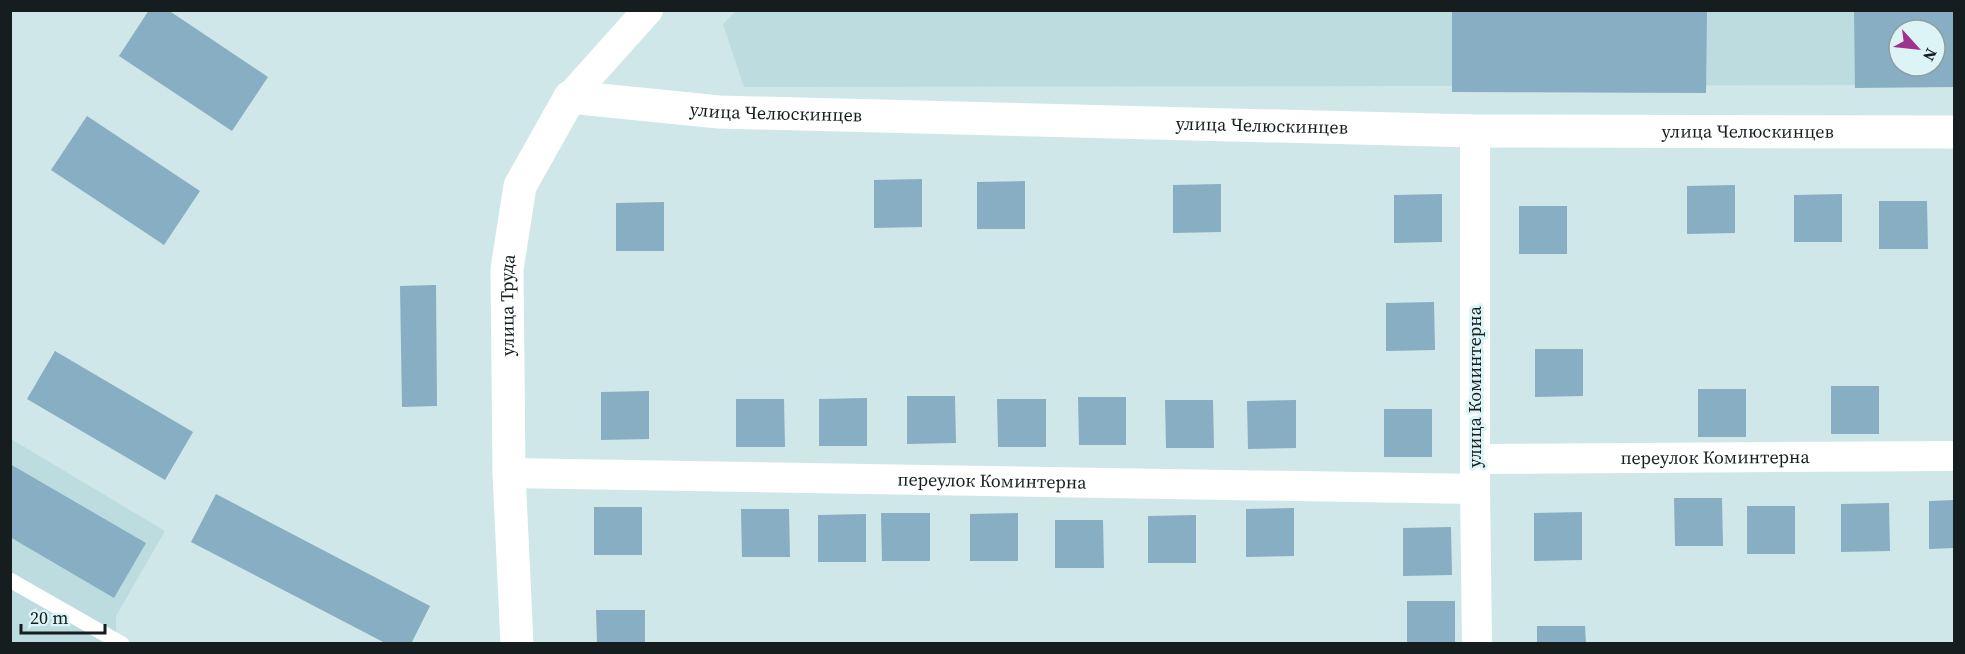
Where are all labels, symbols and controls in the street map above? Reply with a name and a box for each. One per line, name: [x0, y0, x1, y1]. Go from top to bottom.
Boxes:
north arrow: [1887, 18, 1947, 78]
text: N: [1918, 45, 1943, 65]
street label: улица Челюскинцев: [689, 96, 862, 128]
street label: улица Челюскинцев: [1175, 110, 1348, 140]
street label: улица Челюскинцев: [1662, 118, 1834, 144]
street label: улица Труда: [493, 251, 521, 356]
street label: улица Коминтерна: [1462, 305, 1487, 468]
street label: переулок Коминтерна: [1620, 444, 1810, 470]
street label: переулок Коминтерна: [897, 466, 1088, 495]
scale bar: [21, 597, 105, 635]
text: 20 m: [30, 605, 68, 630]

